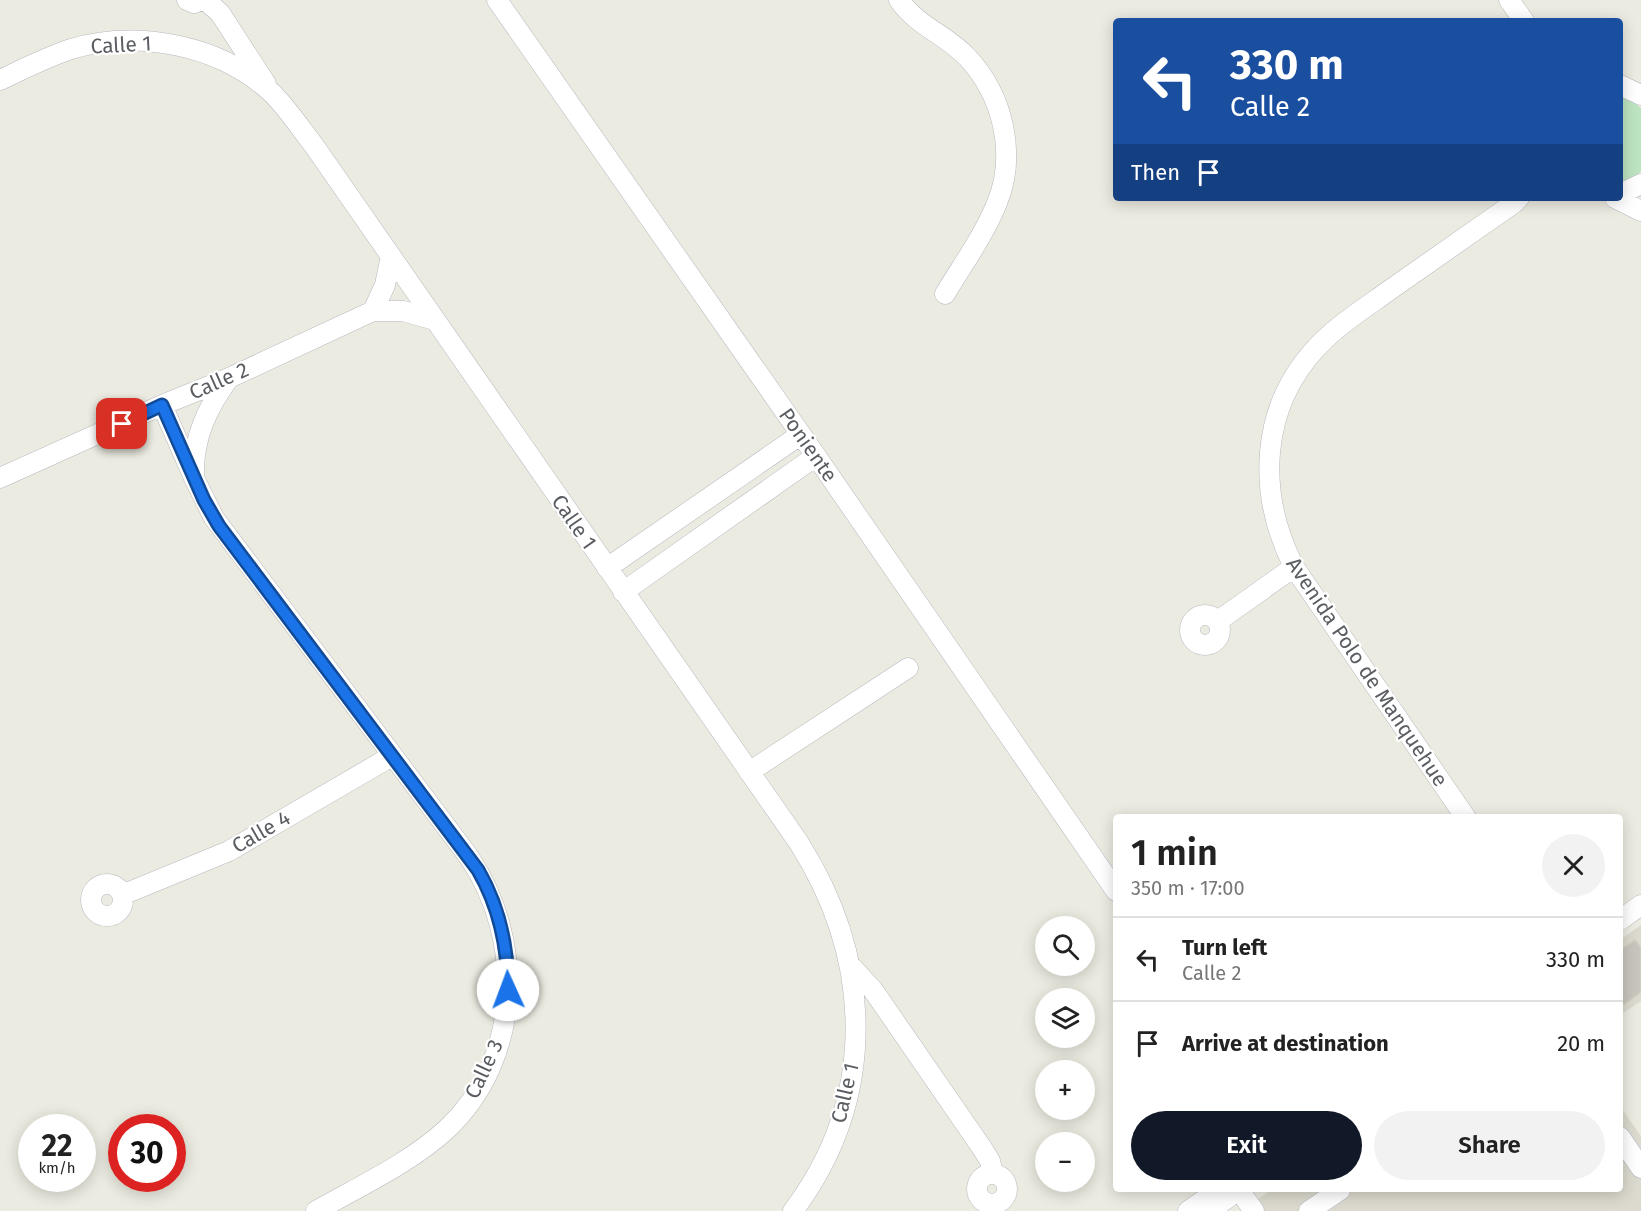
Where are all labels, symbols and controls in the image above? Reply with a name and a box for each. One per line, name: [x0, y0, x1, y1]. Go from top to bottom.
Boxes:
street label: Calle 1: [90, 30, 152, 60]
text: 330 m: [1230, 40, 1344, 90]
icon: left: [1131, 42, 1209, 120]
text: Calle 2: [1230, 91, 1310, 123]
icon: arrive: [1192, 156, 1225, 189]
text: Then: [1131, 159, 1180, 186]
street label: Calle 2: [185, 356, 253, 406]
pin: [96, 398, 147, 449]
street label: Poniente: [773, 403, 843, 487]
icon: arrive: [105, 407, 138, 440]
street label: Calle 1: [546, 490, 602, 554]
street label: Avenida Polo de Manquehue: [1280, 552, 1454, 792]
street label: Calle 4: [227, 805, 295, 859]
text: 1 min: [1131, 831, 1218, 875]
button: close: [1542, 834, 1605, 897]
text: 350 m · 17:00: [1131, 876, 1245, 900]
map controls: [1035, 916, 1095, 1192]
button: search: [1035, 916, 1095, 976]
text: Turn left: [1182, 934, 1267, 961]
icon: left: [1131, 943, 1164, 976]
text: 330 m: [1546, 946, 1605, 973]
position arrow: [476, 958, 540, 1022]
text: Calle 2: [1182, 961, 1241, 985]
button: layers: [1035, 988, 1095, 1048]
icon: arrive: [1131, 1027, 1164, 1060]
text: Arrive at destination: [1182, 1030, 1389, 1057]
text: 20 m: [1557, 1030, 1605, 1057]
street label: Calle 3: [459, 1035, 509, 1103]
street label: Calle 1: [825, 1060, 865, 1126]
button: +: [1035, 1060, 1095, 1120]
button: Exit: [1131, 1111, 1362, 1180]
button: Share: [1374, 1111, 1605, 1180]
speed limit sign: 30: [108, 1114, 186, 1192]
text: 22: [41, 1128, 73, 1164]
button: −: [1035, 1132, 1095, 1192]
text: km/h: [38, 1159, 76, 1177]

